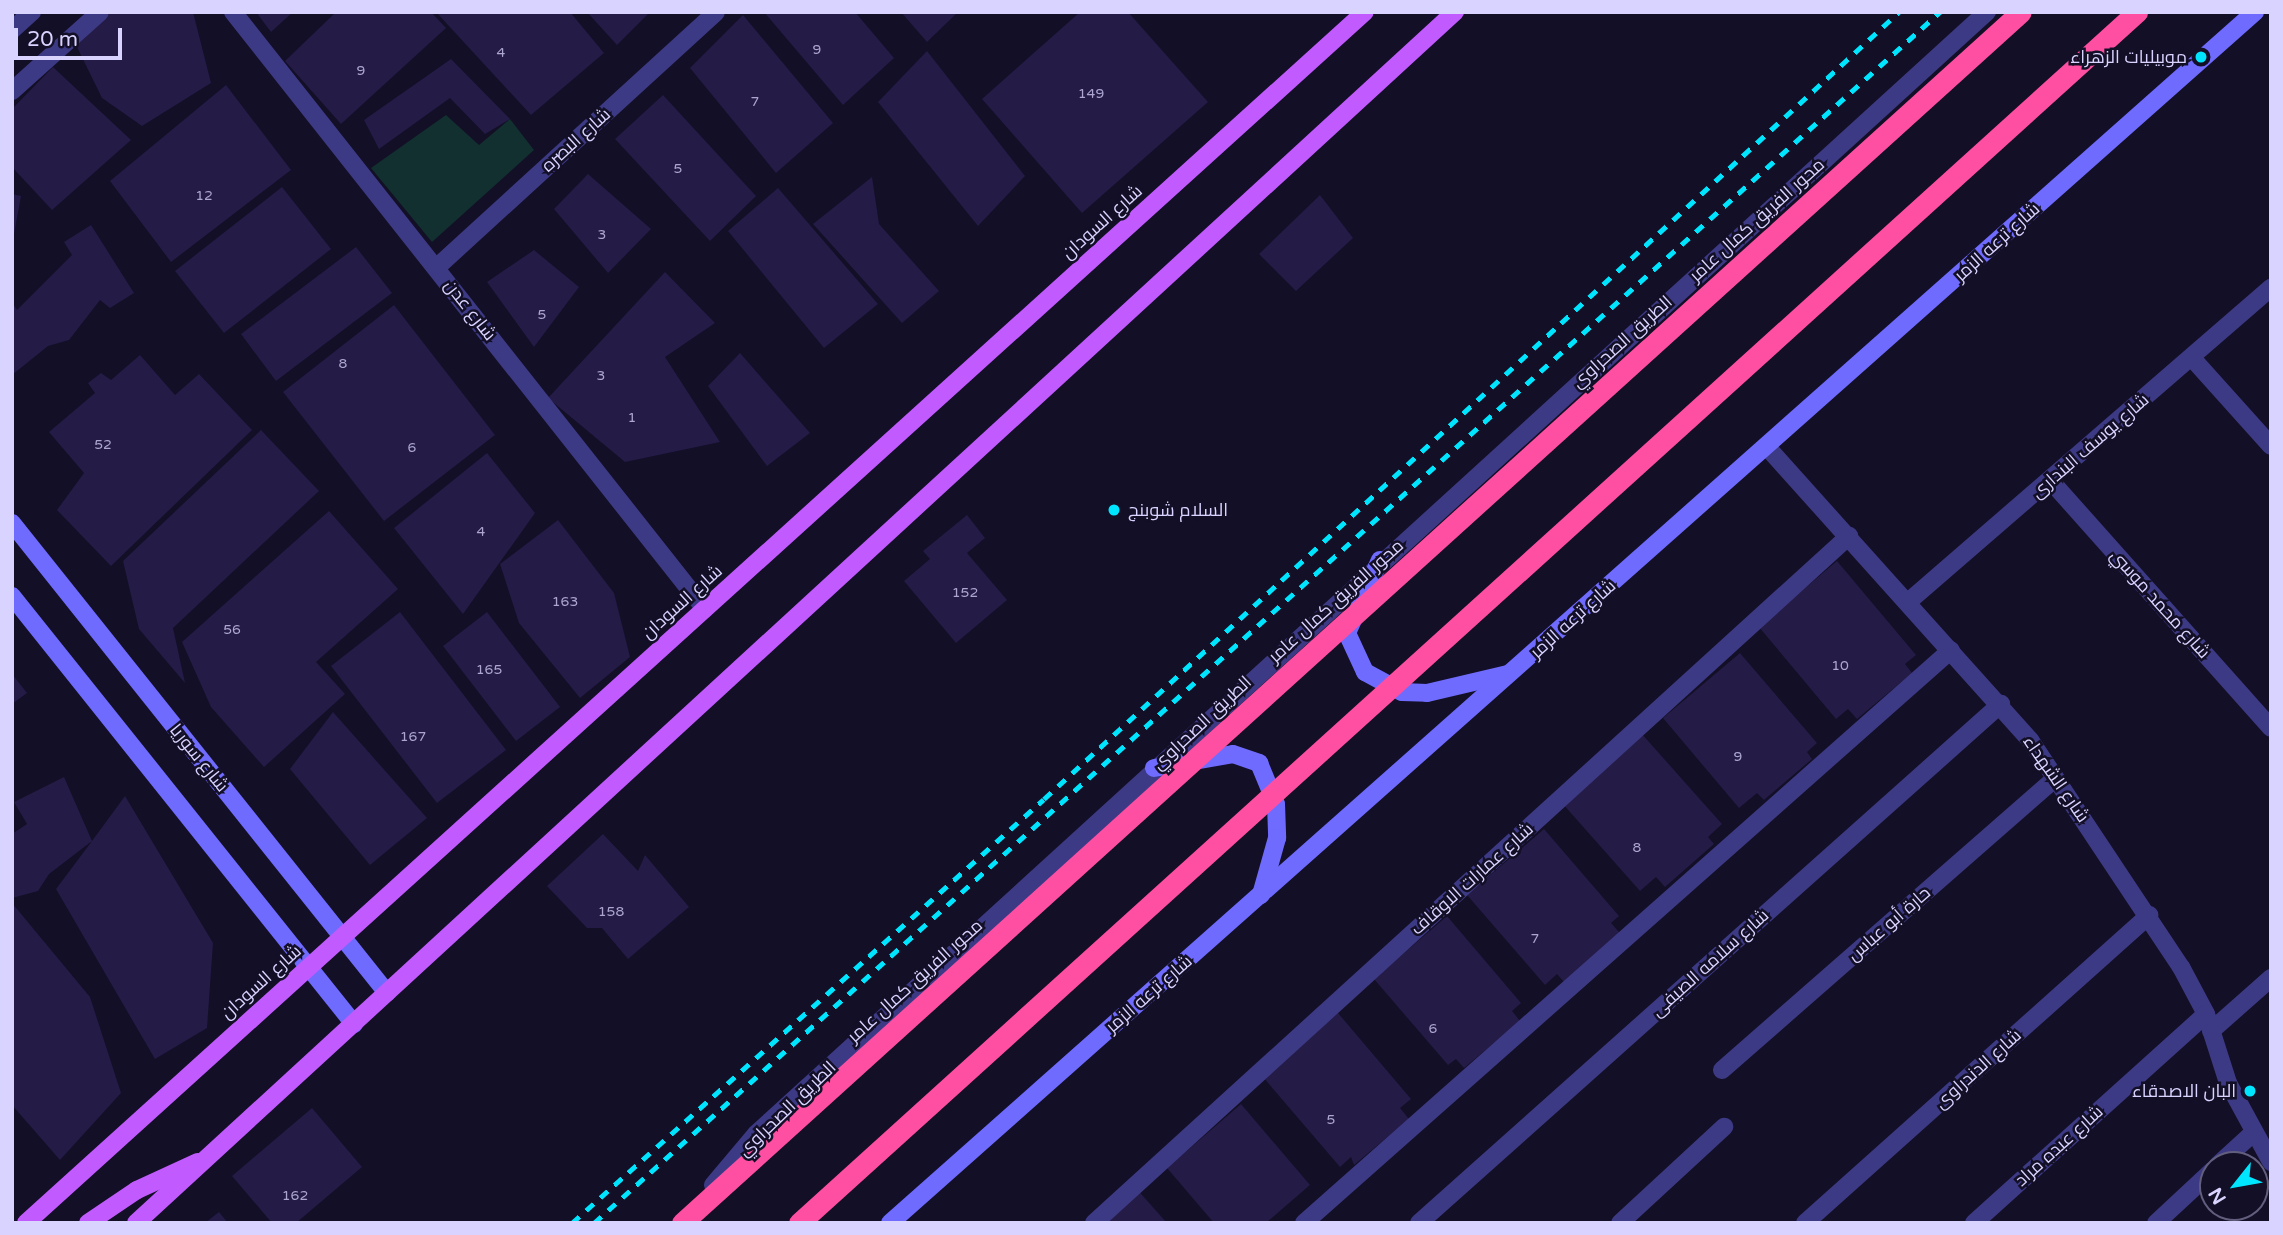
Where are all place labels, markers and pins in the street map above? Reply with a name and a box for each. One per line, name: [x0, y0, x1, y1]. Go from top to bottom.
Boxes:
place label: موبيليات الزهراء: [2070, 46, 2187, 68]
marker: موبيليات الزهراء: [2193, 49, 2209, 65]
place label: السلام شوبنج: [1128, 499, 1228, 521]
marker: السلام شوبنج: [1106, 502, 1122, 518]
place label: البان الاصدقاء: [2132, 1080, 2236, 1102]
marker: البان الاصدقاء: [2242, 1083, 2258, 1099]

